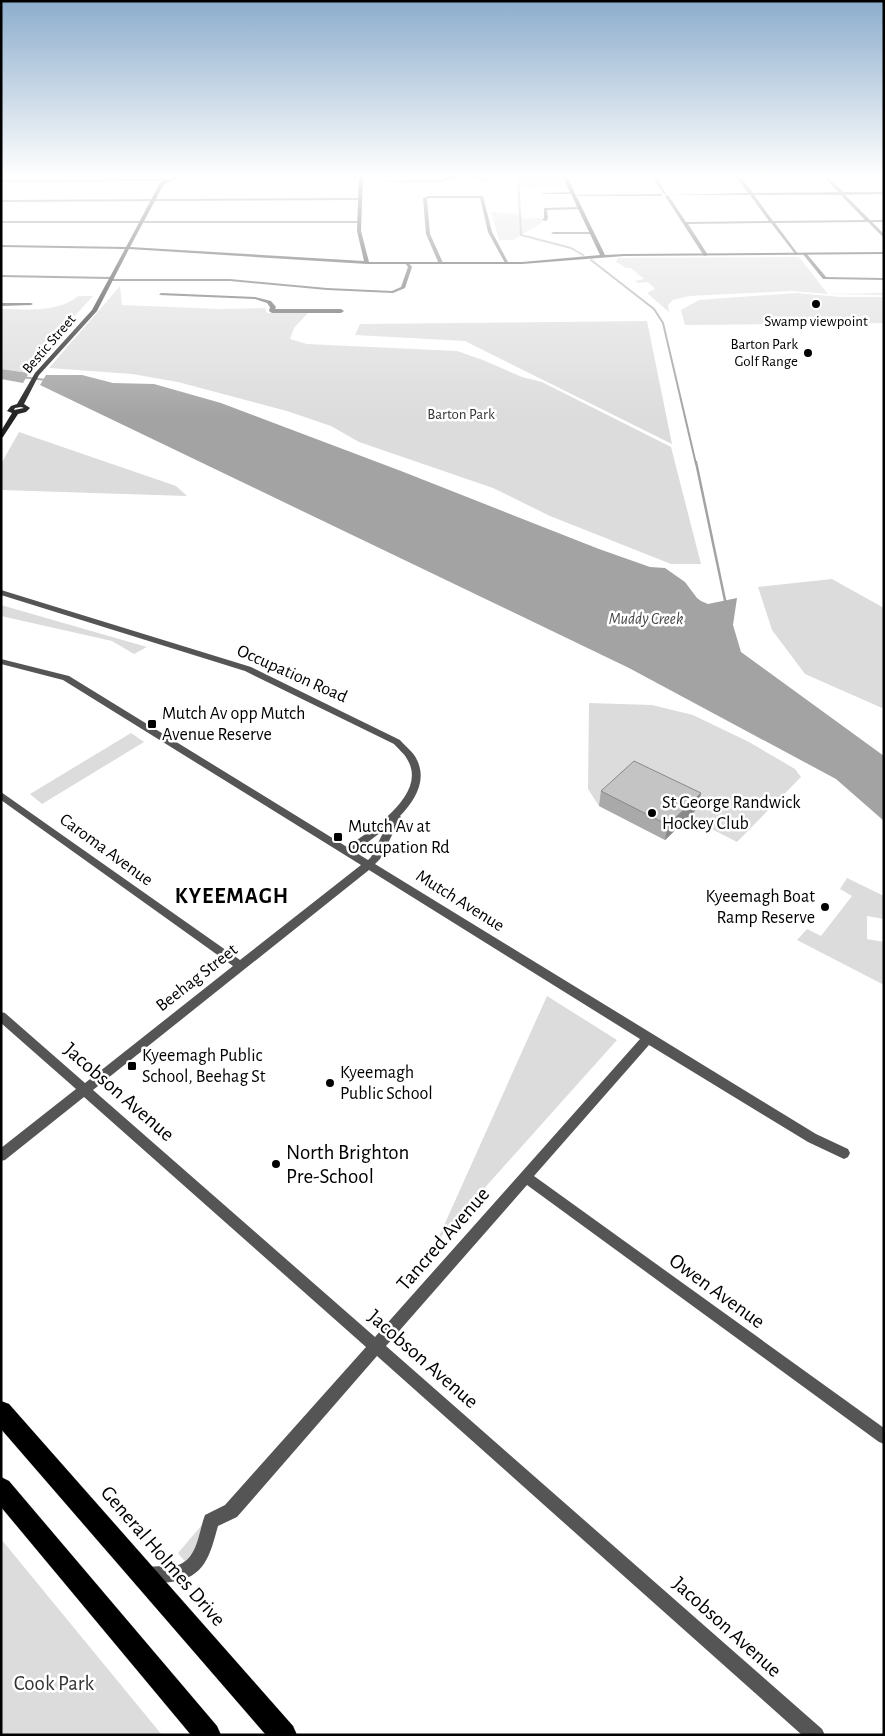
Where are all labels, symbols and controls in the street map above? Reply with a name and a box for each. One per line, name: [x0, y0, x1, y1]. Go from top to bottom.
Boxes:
marker: Swamp viewpoint: [810, 298, 822, 310]
street label: Bestic Street: [20, 312, 79, 376]
place label: Swamp viewpoint: [764, 314, 868, 329]
place label: Barton Park Golf Range: [730, 337, 798, 369]
marker: Barton Park Golf Range: [802, 347, 814, 359]
park label: Barton Park: [427, 407, 495, 422]
water label: Muddy Creek: [609, 611, 683, 627]
street label: Occupation Road: [234, 642, 350, 706]
place label: Mutch Av opp Mutch Avenue Reserve: [162, 705, 305, 744]
marker: Mutch Av opp Mutch Avenue Reserve: [146, 718, 158, 730]
place label: St George Randwick Hockey Club: [662, 794, 801, 833]
marker: St George Randwick Hockey Club: [646, 807, 658, 819]
street label: Caroma Avenue: [56, 810, 156, 890]
place label: Mutch Av at Occupation Rd: [348, 818, 450, 857]
marker: Mutch Av at Occupation Rd: [332, 831, 344, 843]
street label: Mutch Avenue: [413, 867, 507, 935]
district label: KYEEMAGH: [175, 885, 289, 907]
place label: Kyeemagh Boat Ramp Reserve: [705, 888, 815, 927]
marker: Kyeemagh Boat Ramp Reserve: [819, 901, 831, 913]
street label: Beehag Street: [153, 941, 241, 1015]
street label: Jacobson Avenue: [60, 1039, 178, 1145]
place label: Kyeemagh Public School, Beehag St: [142, 1047, 266, 1086]
marker: Kyeemagh Public School, Beehag St: [126, 1060, 138, 1072]
place label: Kyeemagh Public School: [340, 1064, 433, 1103]
marker: Kyeemagh Public School: [324, 1077, 336, 1089]
place label: North Brighton Pre-School: [286, 1142, 409, 1187]
marker: North Brighton Pre-School: [270, 1158, 282, 1170]
street label: Tancred Avenue: [393, 1183, 493, 1295]
street label: Owen Avenue: [665, 1249, 769, 1333]
street label: Jacobson Avenue: [364, 1306, 482, 1412]
street label: General Holmes Drive: [97, 1482, 229, 1630]
street label: Jacobson Avenue: [669, 1573, 785, 1681]
park label: Cook Park: [14, 1673, 95, 1694]

